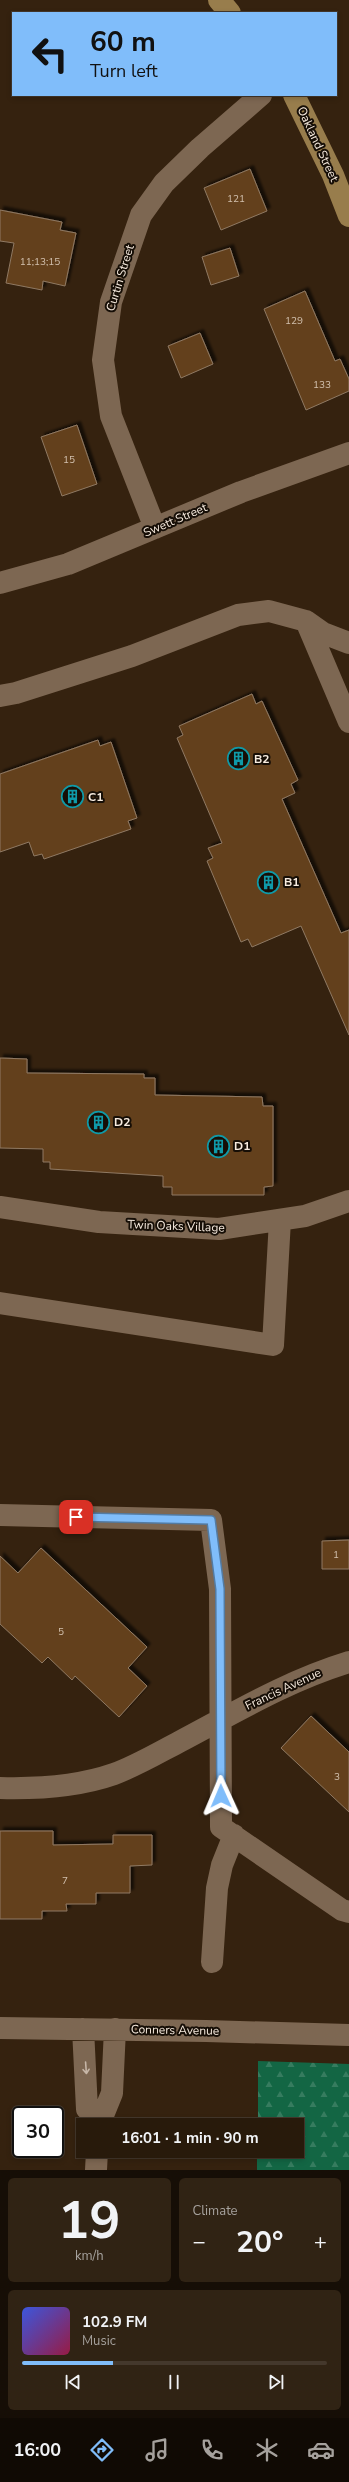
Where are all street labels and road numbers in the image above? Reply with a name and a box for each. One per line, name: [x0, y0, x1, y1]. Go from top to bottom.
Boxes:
street label: Oakland Street: [294, 104, 343, 185]
street label: Curtin Street: [102, 242, 138, 313]
street label: Swett Street: [141, 499, 210, 541]
street label: Twin Oaks Village: [127, 1216, 225, 1236]
street label: Francis Avenue: [243, 1664, 323, 1714]
street label: Conners Avenue: [131, 2021, 219, 2039]

